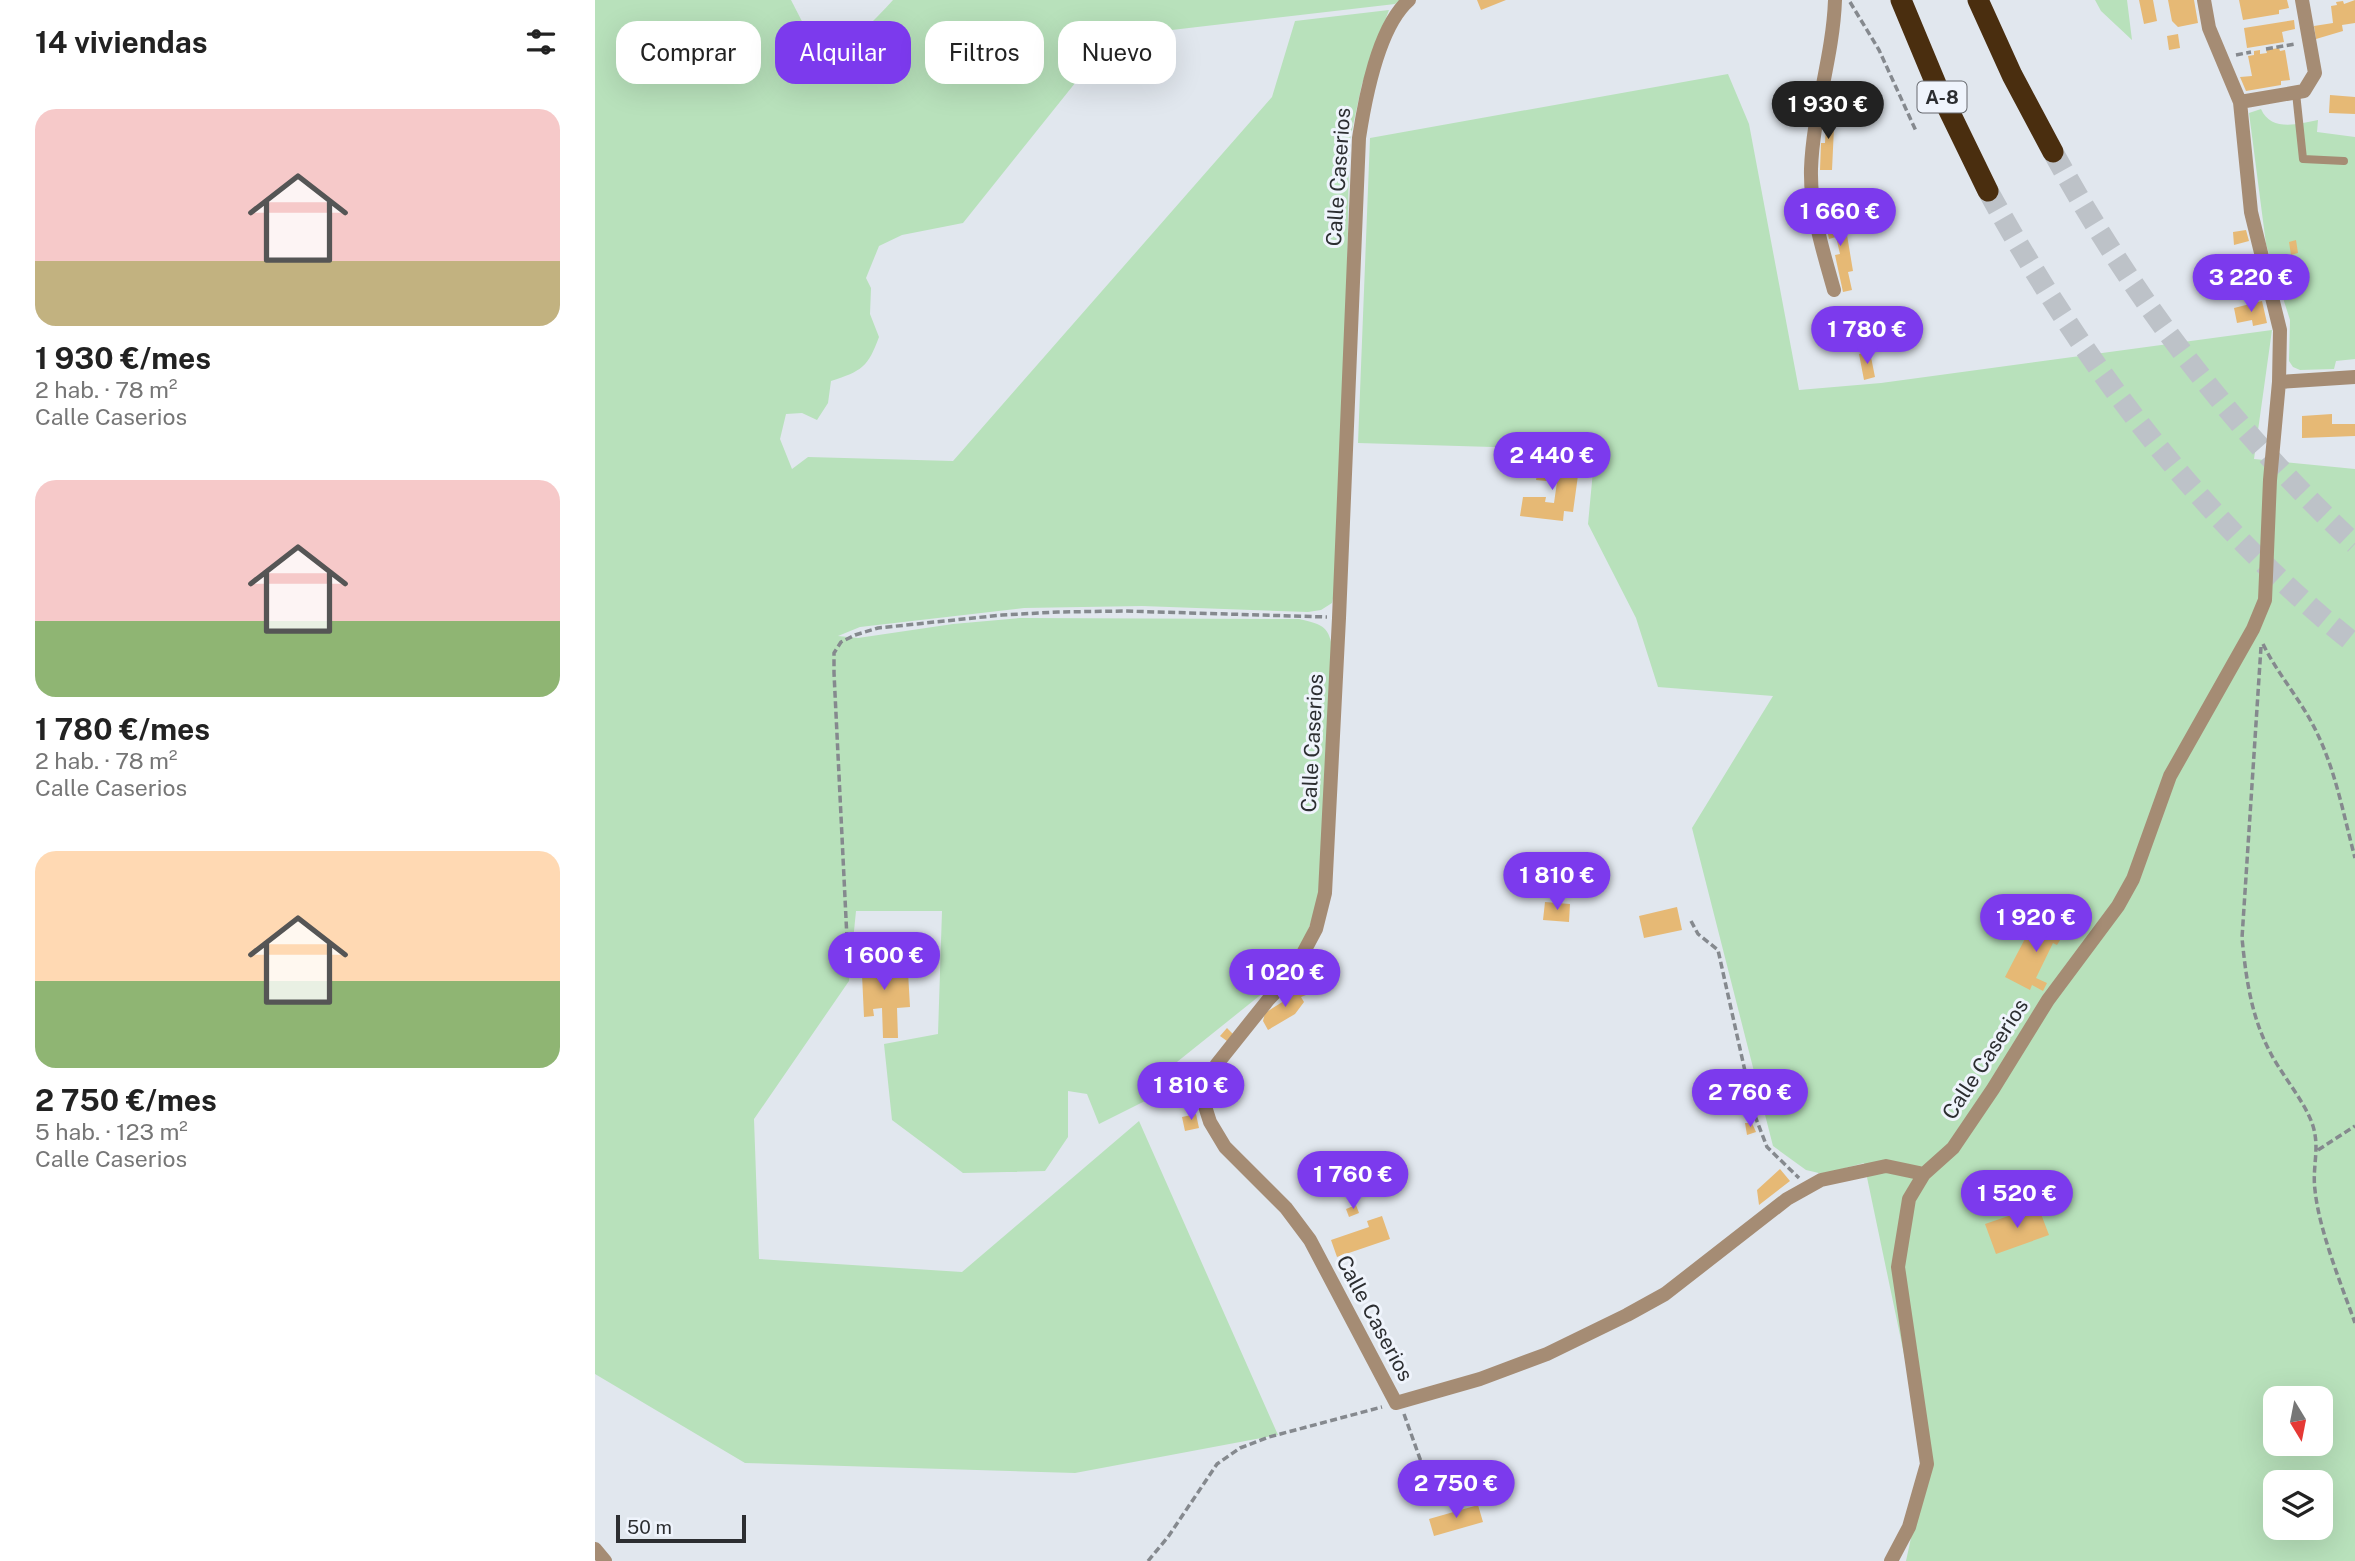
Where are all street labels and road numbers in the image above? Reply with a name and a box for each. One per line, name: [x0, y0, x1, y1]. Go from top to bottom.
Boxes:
road number: A-8: [1917, 82, 1967, 113]
street label: Calle Caserios: [1321, 107, 1355, 247]
street label: Calle Caserios: [1296, 673, 1328, 813]
street label: Calle Caserios: [1937, 994, 2033, 1124]
street label: Calle Caserios: [1331, 1251, 1419, 1385]

